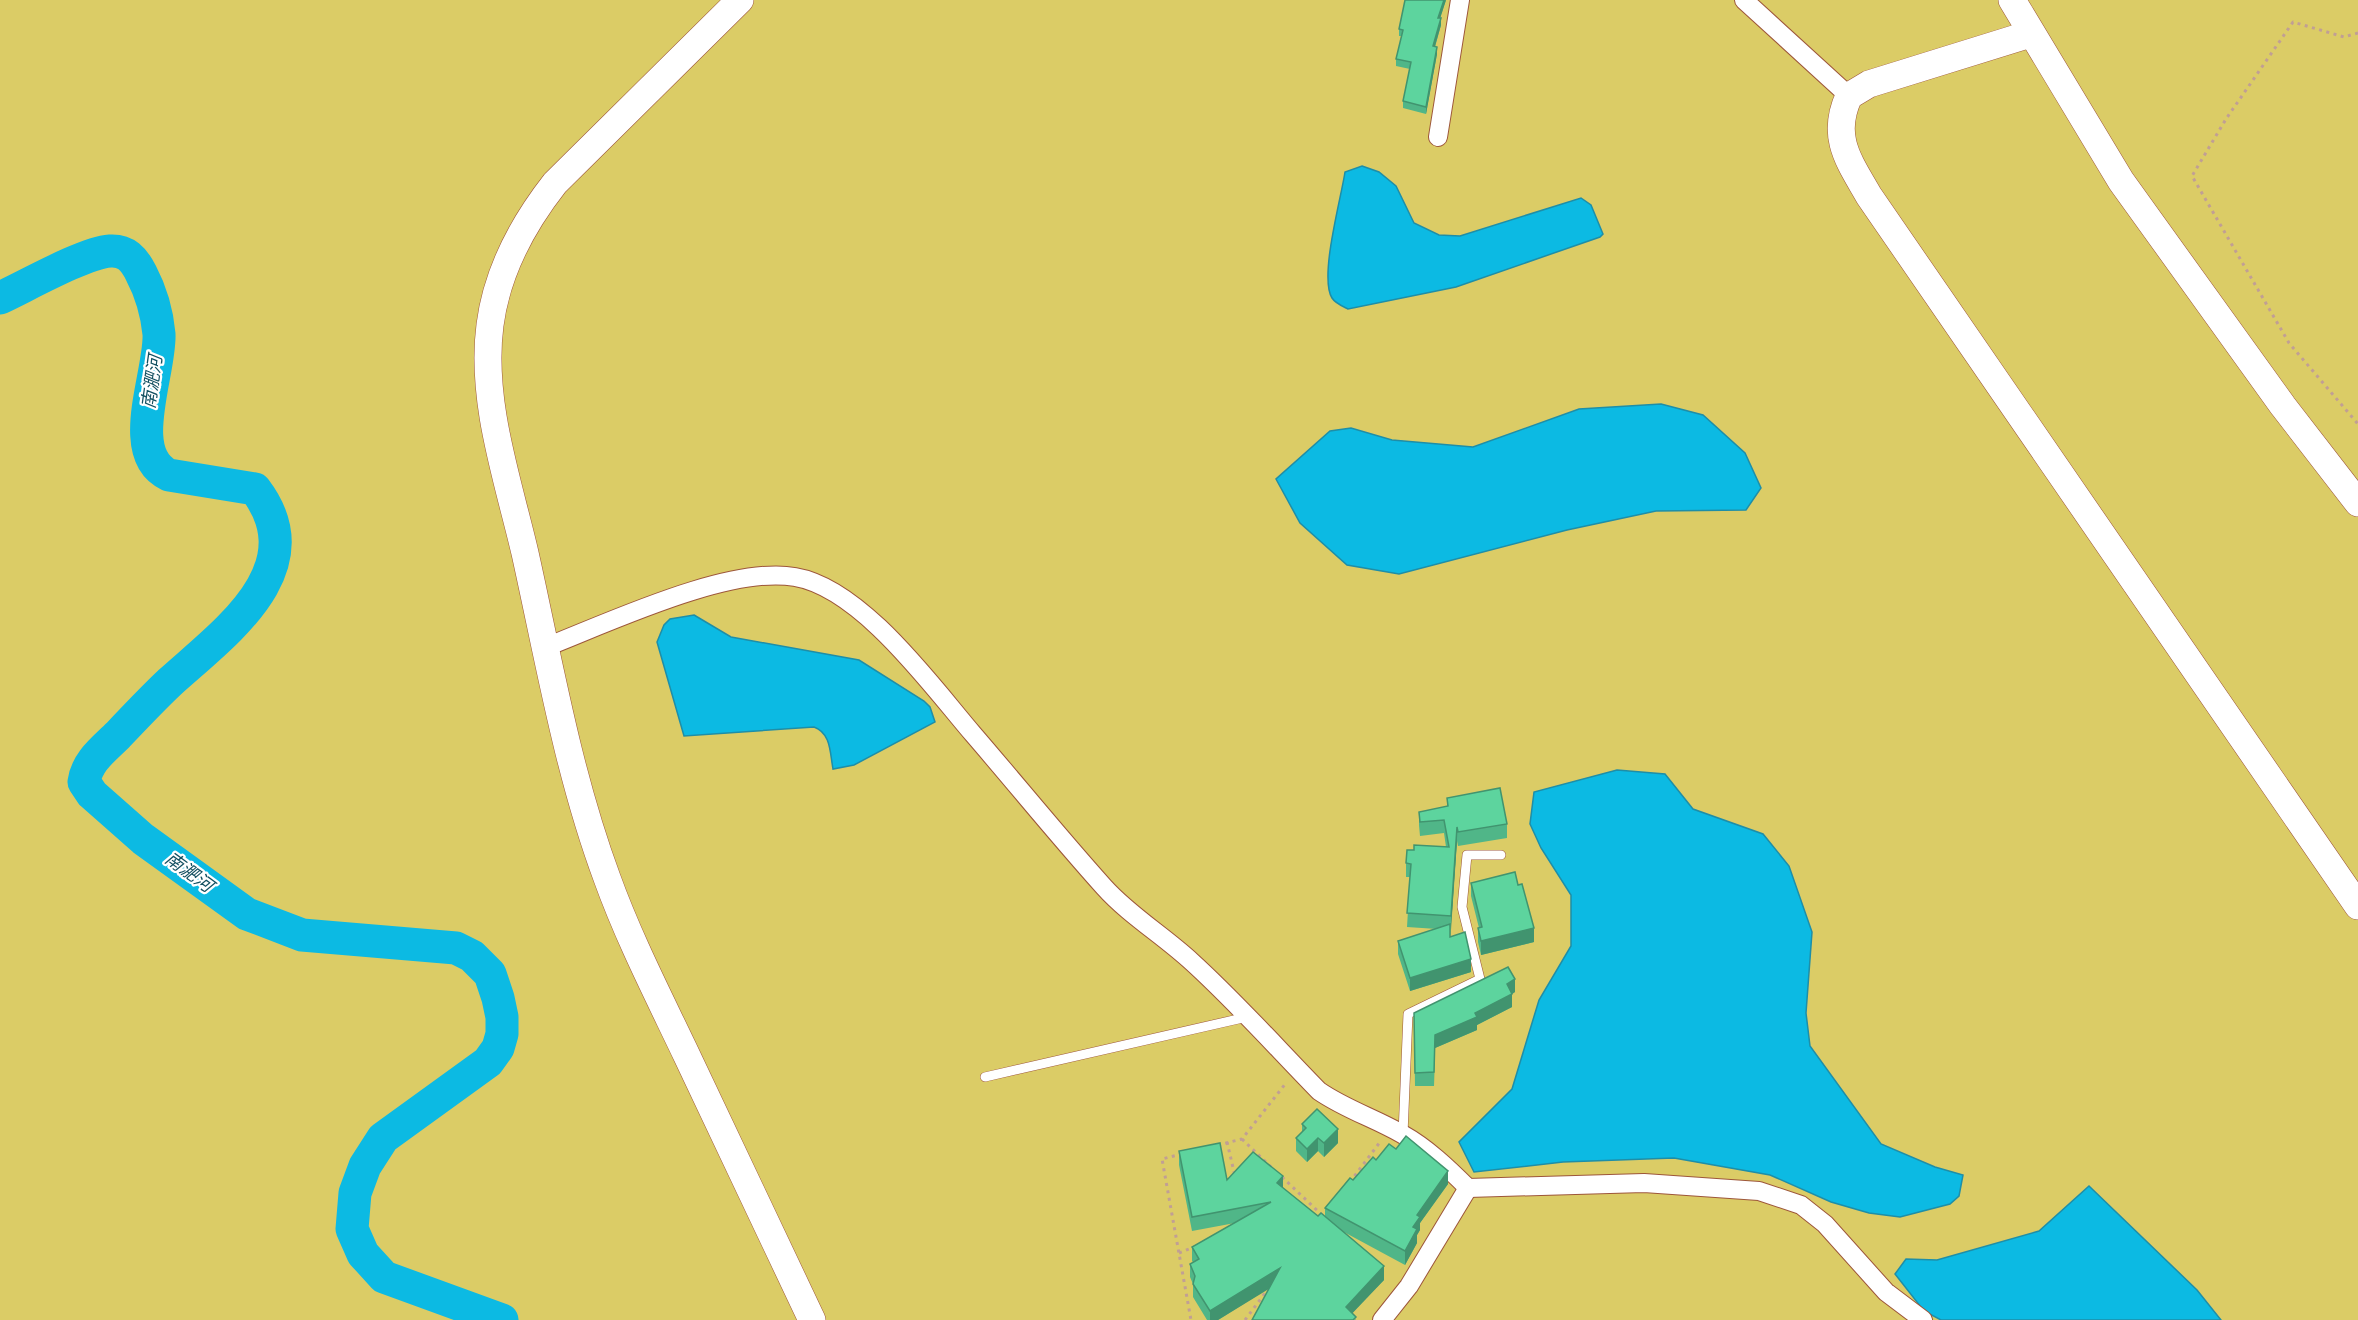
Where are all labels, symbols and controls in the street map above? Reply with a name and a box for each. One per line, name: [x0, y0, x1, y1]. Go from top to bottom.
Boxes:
water label: 南淝河: [137, 351, 166, 410]
water label: 南淝河: [161, 847, 220, 898]

